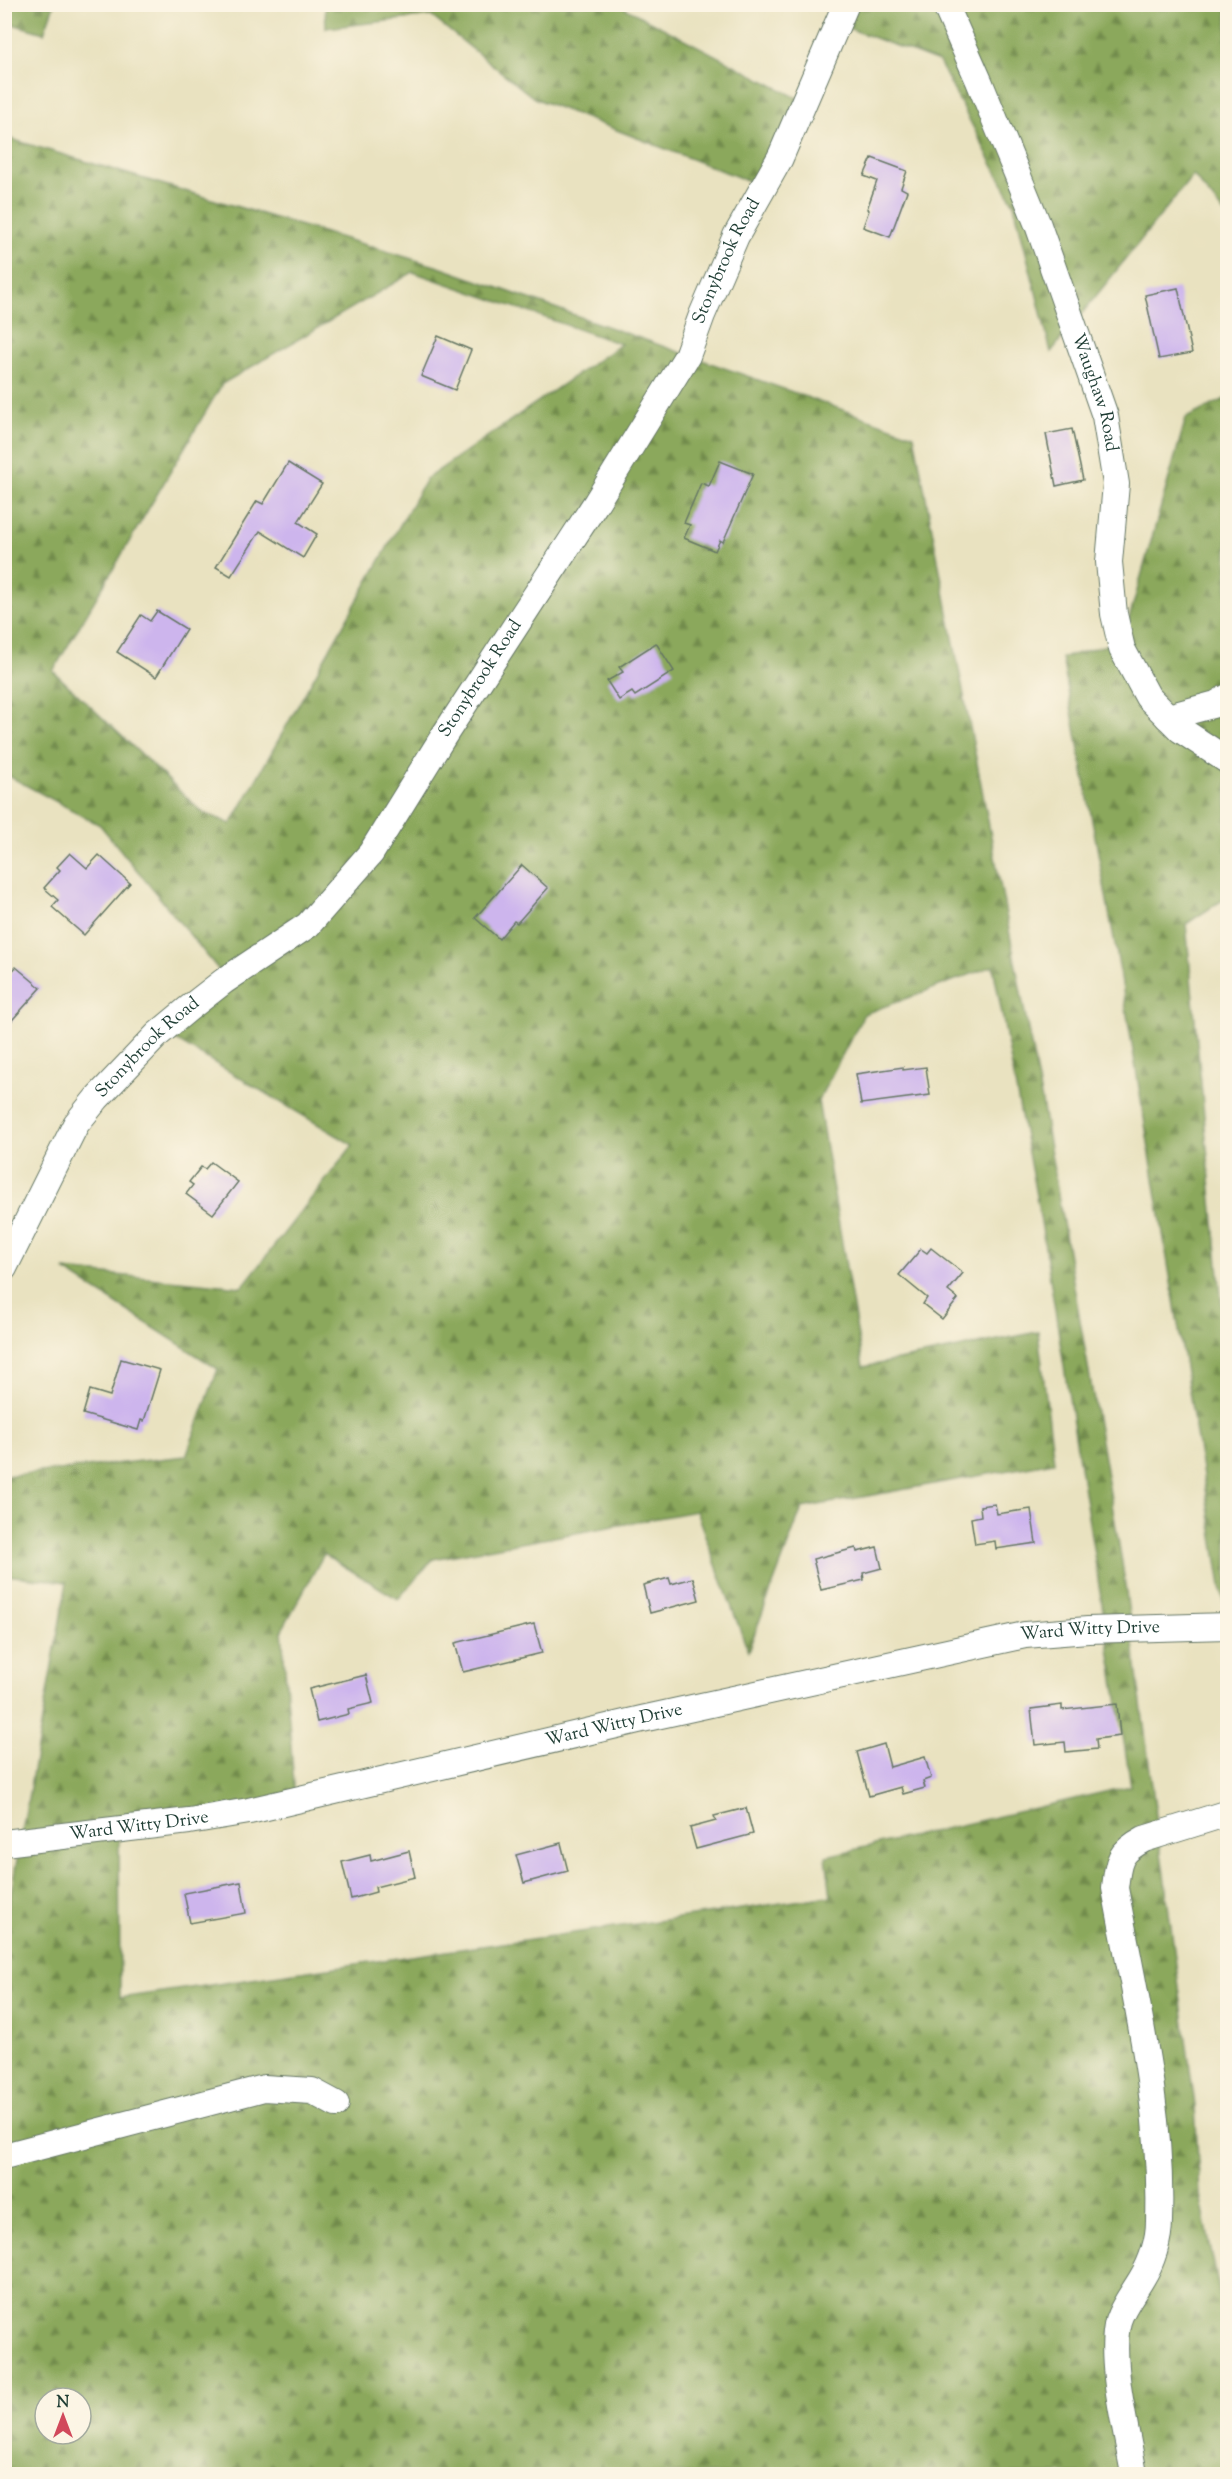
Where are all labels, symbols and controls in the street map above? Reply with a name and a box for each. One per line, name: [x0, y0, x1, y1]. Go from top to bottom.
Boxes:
street label: Stonybrook Road: [687, 194, 768, 328]
street label: Waughaw Road: [1064, 330, 1124, 454]
street label: Stonybrook Road: [433, 615, 529, 743]
street label: Stonybrook Road: [90, 991, 206, 1104]
street label: Ward Witty Drive: [1019, 1615, 1160, 1648]
street label: Ward Witty Drive: [543, 1697, 685, 1754]
street label: Ward Witty Drive: [68, 1805, 211, 1848]
north arrow: [33, 2386, 93, 2446]
text: N: [57, 2392, 70, 2415]

